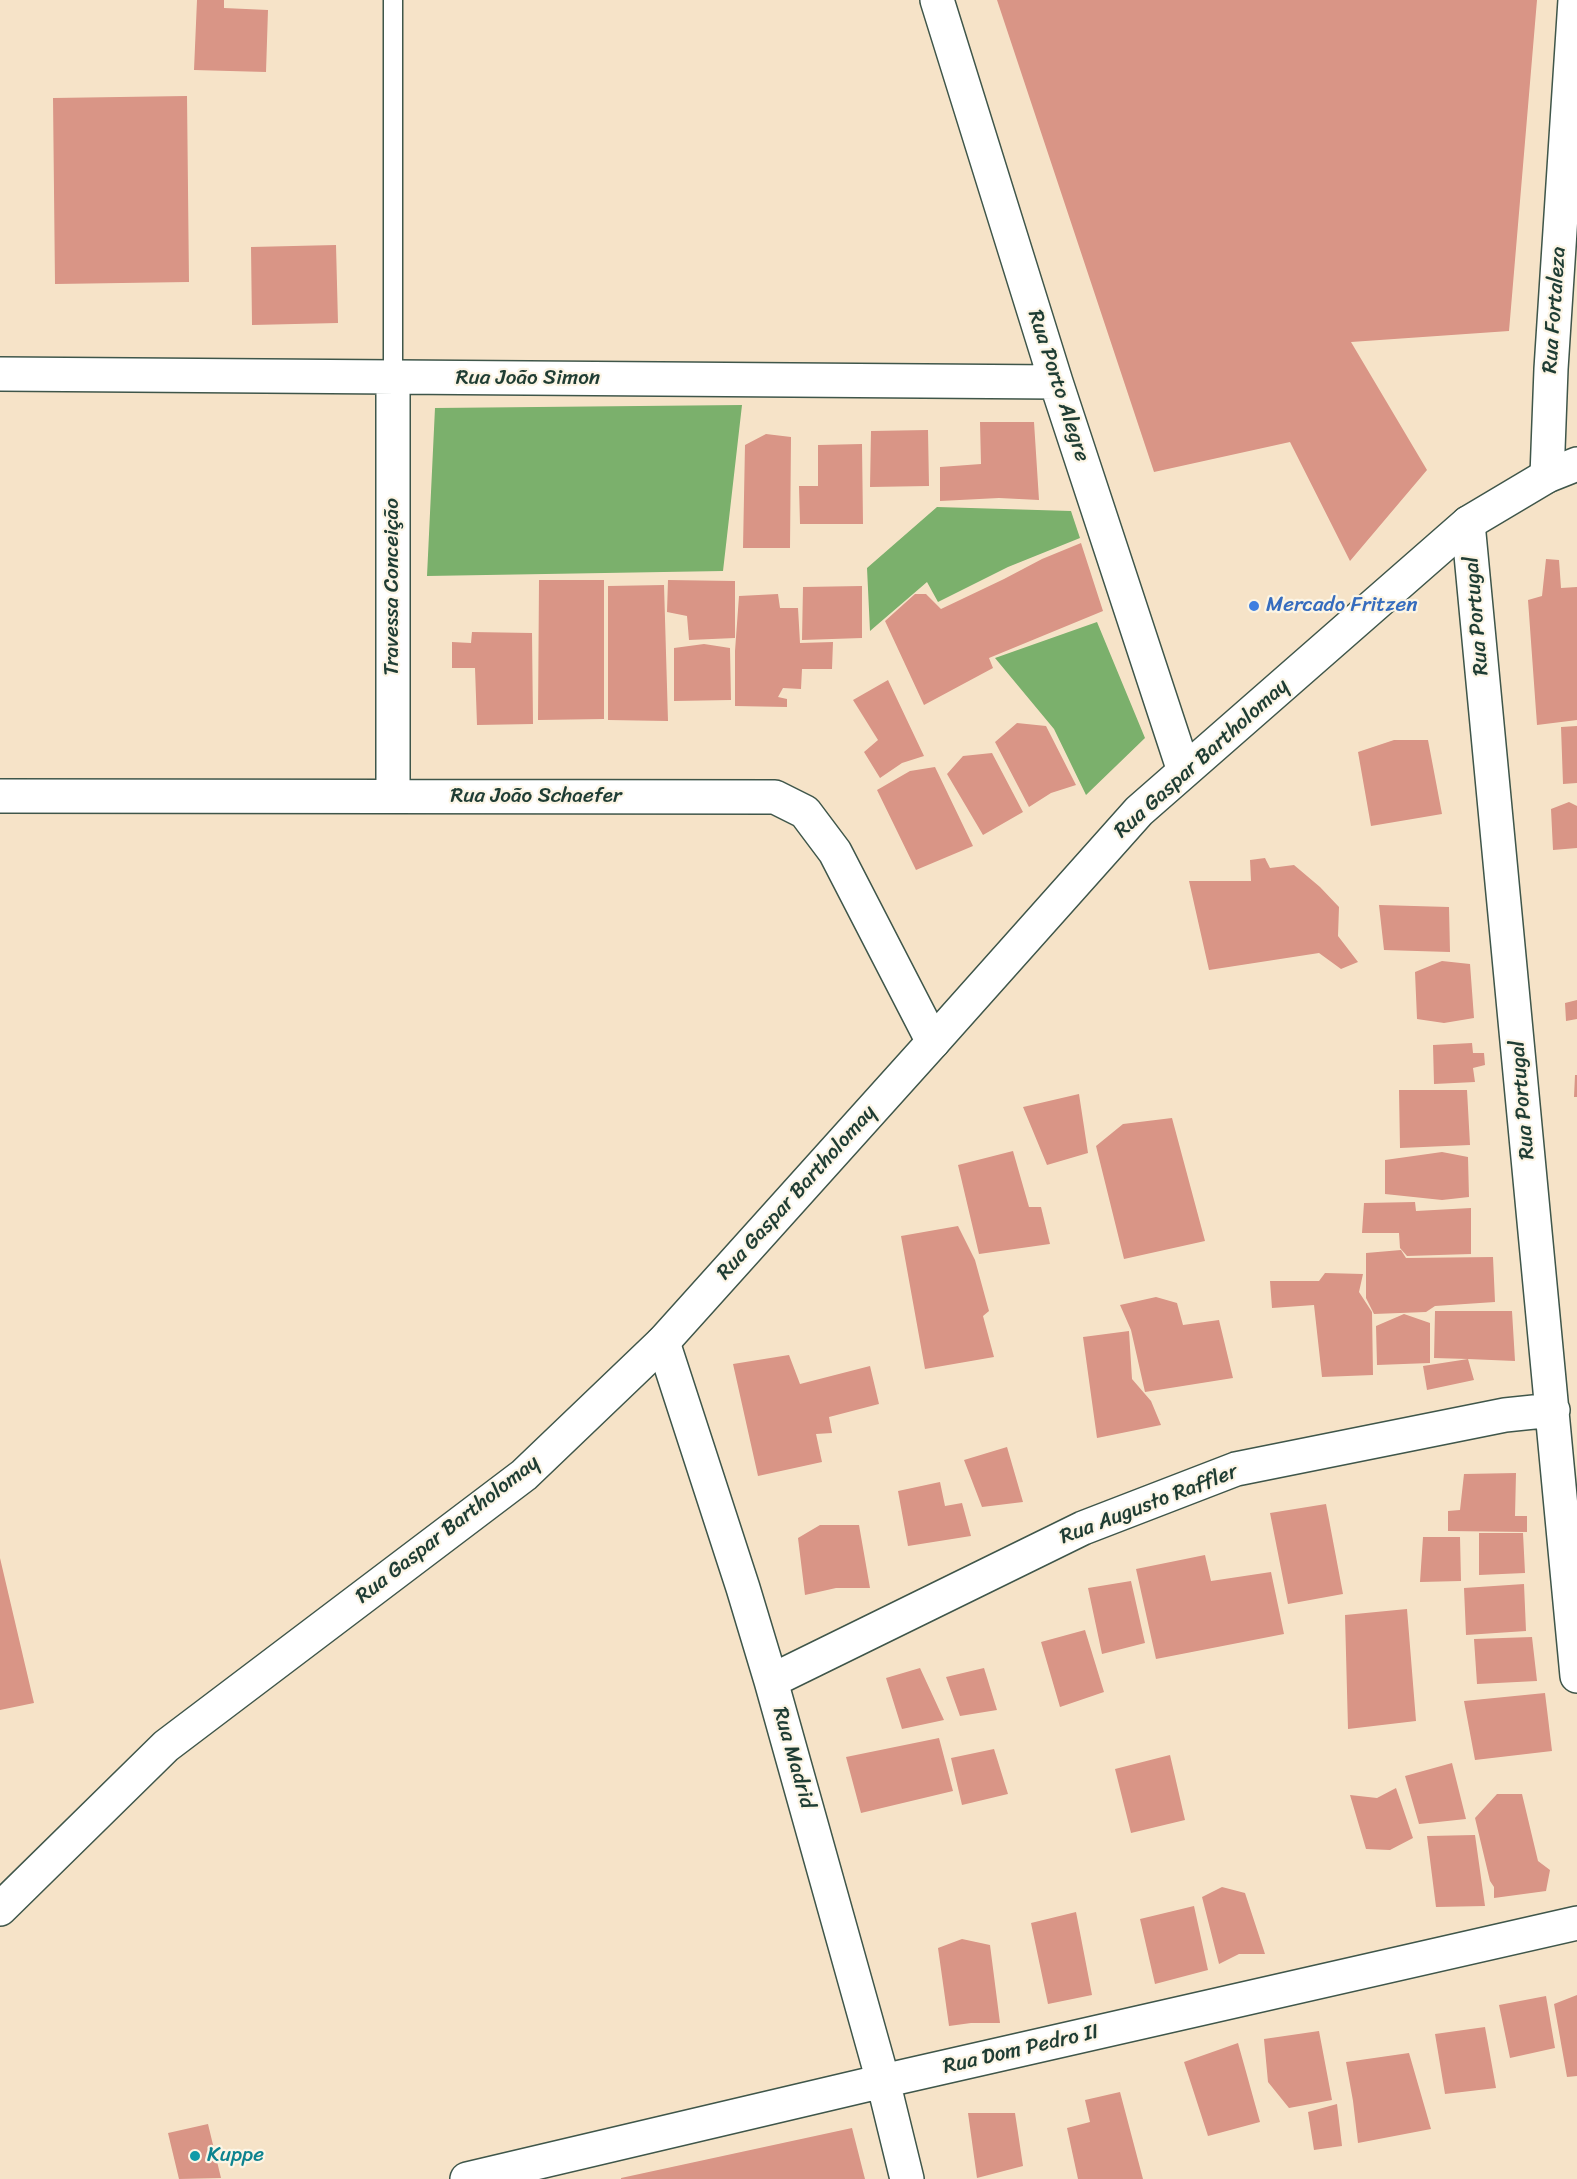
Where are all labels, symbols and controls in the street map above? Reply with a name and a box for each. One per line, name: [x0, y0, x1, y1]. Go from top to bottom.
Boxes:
street label: Rua Fortaleza: [1538, 246, 1572, 374]
street label: Rua Porto Alegre: [1022, 307, 1094, 465]
street label: Rua João Simon: [456, 366, 600, 392]
street label: Travessa Conceição: [380, 498, 406, 676]
street label: Rua Portugal: [1459, 555, 1495, 677]
place label: Mercado Fritzen: [1266, 593, 1418, 619]
marker: Mercado Fritzen: [1247, 599, 1261, 613]
street label: Rua Gaspar Bartholomay: [1110, 674, 1294, 844]
street label: Rua João Schaefer: [450, 784, 622, 810]
street label: Rua Portugal: [1505, 1039, 1541, 1161]
street label: Rua Gaspar Bartholomay: [712, 1101, 882, 1285]
street label: Rua Gaspar Bartholomay: [351, 1450, 545, 1610]
street label: Rua Augusto Raffler: [1057, 1460, 1241, 1550]
street label: Rua Madrid: [767, 1704, 819, 1812]
street label: Rua Dom Pedro II: [941, 2020, 1101, 2080]
place label: Kuppe: [207, 2143, 264, 2169]
marker: Kuppe: [188, 2149, 202, 2163]

